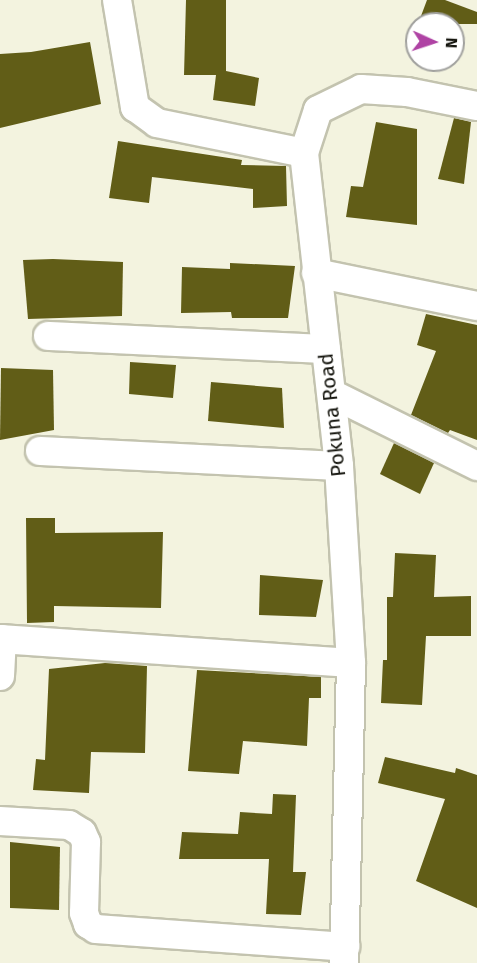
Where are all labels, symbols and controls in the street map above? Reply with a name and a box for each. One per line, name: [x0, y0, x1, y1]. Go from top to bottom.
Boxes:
north arrow: [405, 12, 465, 72]
text: N: [442, 37, 461, 49]
street label: Pokuna Road: [313, 352, 351, 478]

